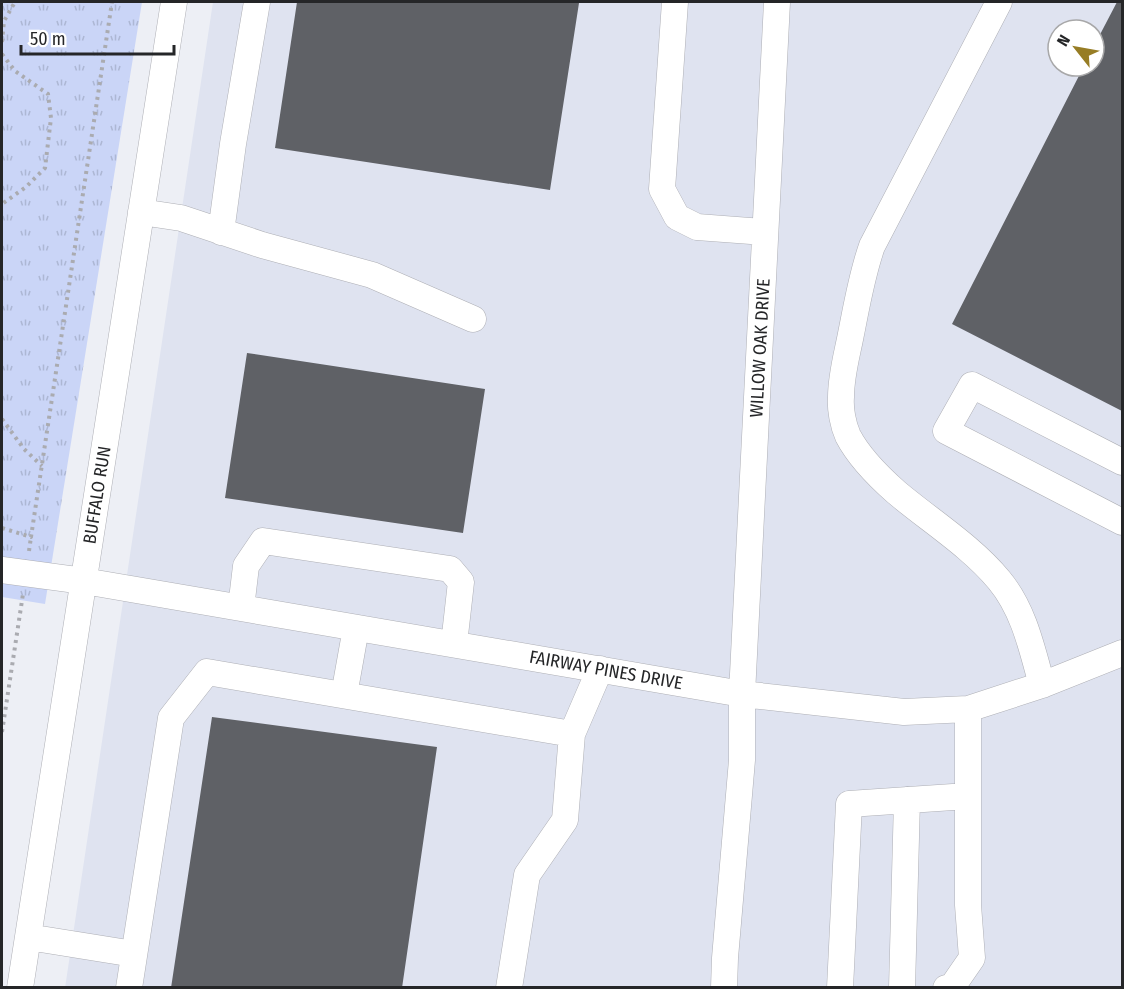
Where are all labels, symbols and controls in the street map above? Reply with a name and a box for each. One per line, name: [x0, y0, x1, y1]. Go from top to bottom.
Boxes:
scale bar: [21, 18, 174, 56]
north arrow: [1046, 18, 1106, 78]
text: 50 m: [30, 28, 66, 50]
text: N: [1053, 32, 1074, 50]
street label: WILLOW OAK DRIVE: [745, 278, 775, 418]
street label: BUFFALO RUN: [78, 445, 116, 545]
street label: FAIRWAY PINES DRIVE: [528, 646, 684, 694]

